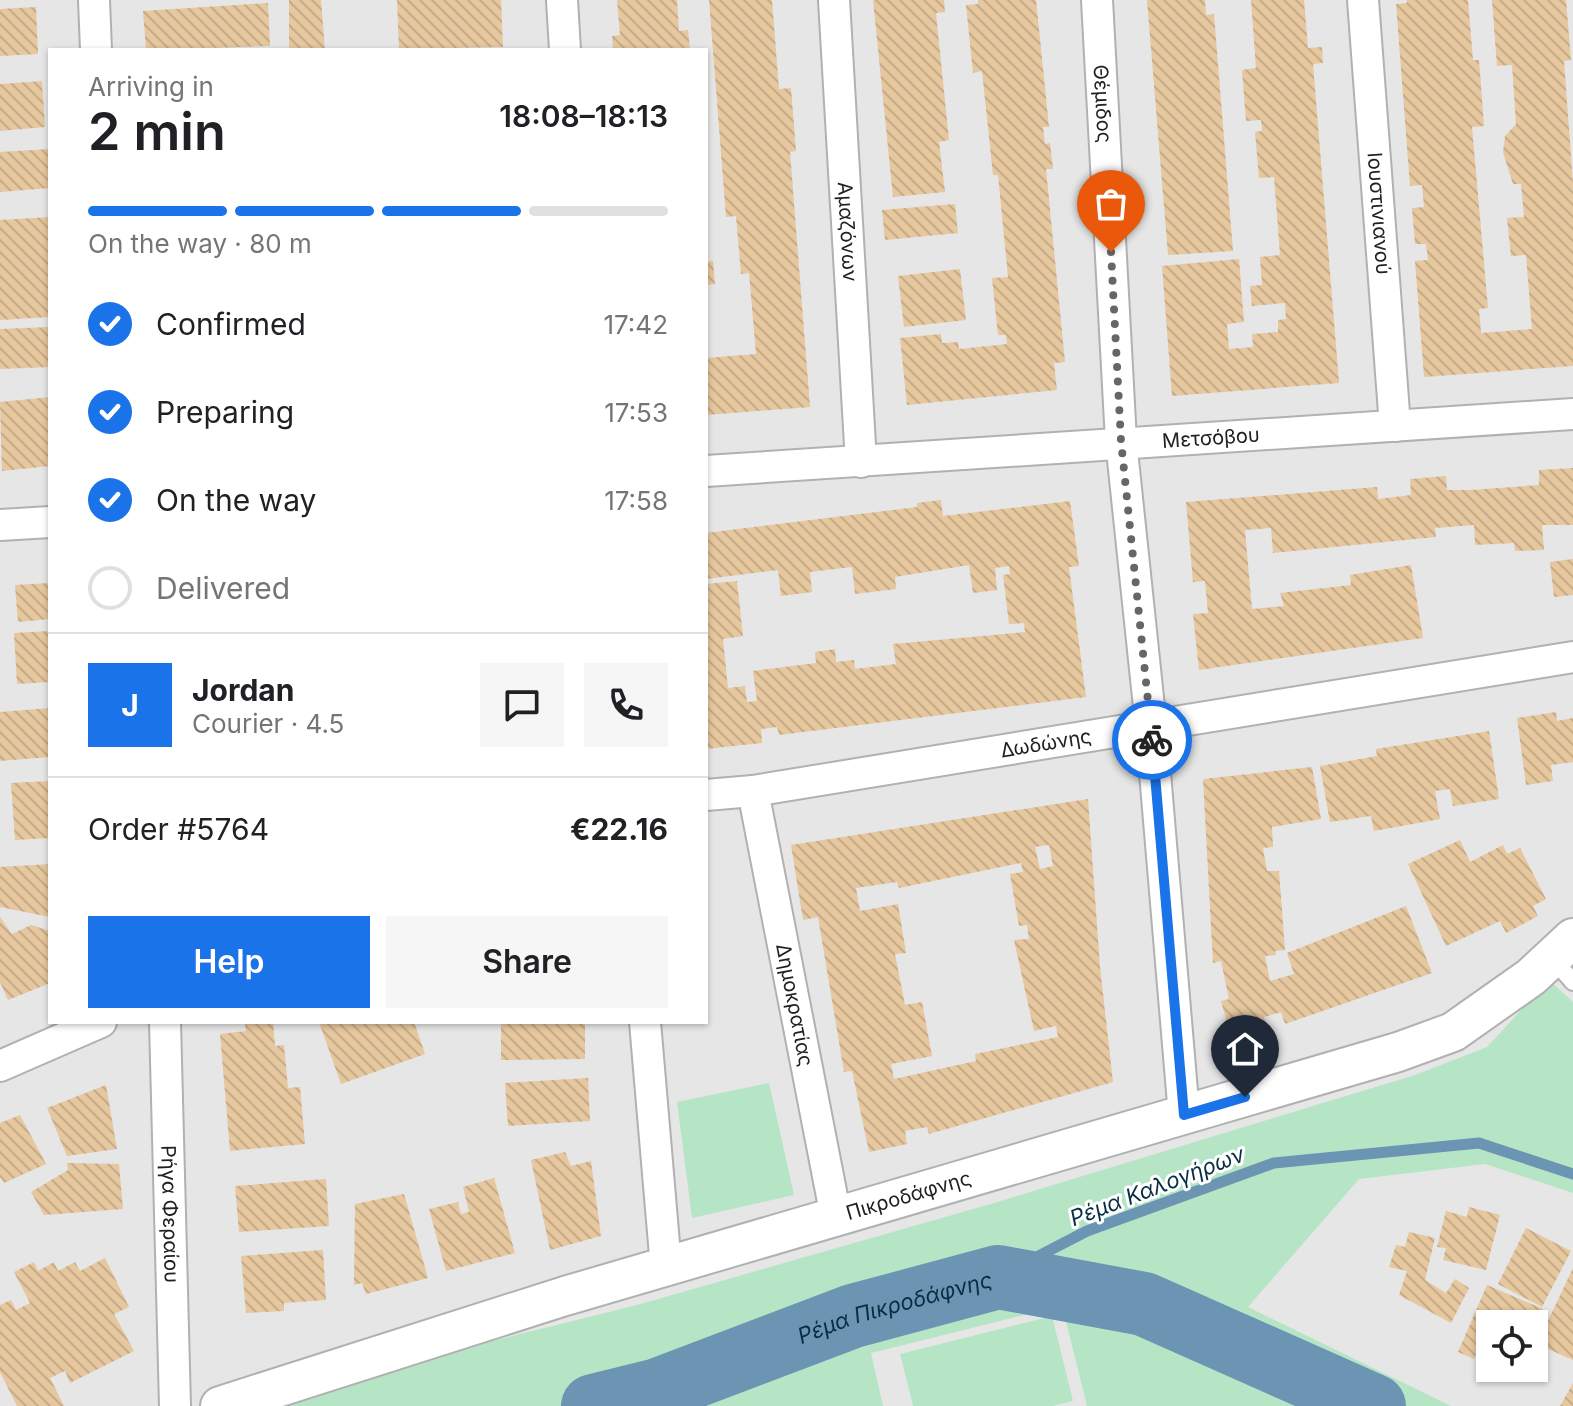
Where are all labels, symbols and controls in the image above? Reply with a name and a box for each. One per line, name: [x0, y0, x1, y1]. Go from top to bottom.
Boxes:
street label: Θέμιδος: [1089, 64, 1117, 144]
text: Arriving in: [88, 71, 214, 102]
text: 18:08–18:13: [499, 98, 668, 134]
text: 2 min: [88, 100, 226, 163]
street label: Ιουστινιανού: [1362, 151, 1396, 275]
pin: [1077, 170, 1145, 252]
street label: Αμαζόνων: [833, 181, 862, 283]
icon: bag: [1089, 182, 1133, 226]
text: On the way · 80 m: [88, 228, 312, 259]
icon: check: [88, 302, 132, 346]
text: Confirmed: [156, 306, 306, 342]
text: 17:42: [603, 309, 668, 340]
icon: check: [88, 390, 132, 434]
text: Preparing: [156, 394, 294, 430]
text: 17:53: [604, 397, 668, 428]
street label: Μετσόβου: [1161, 423, 1260, 453]
icon: check: [88, 478, 132, 522]
text: On the way: [156, 482, 316, 518]
text: 17:58: [604, 485, 668, 516]
text: Delivered: [156, 570, 290, 606]
button: chat: [480, 663, 564, 747]
button: phone: [584, 663, 668, 747]
text: Jordan: [192, 672, 294, 708]
text: J: [121, 687, 139, 723]
courier: [1112, 700, 1192, 780]
text: Courier · 4.5: [192, 708, 344, 739]
icon: bike: [1130, 718, 1174, 762]
street label: Δωδώνης: [999, 724, 1093, 762]
text: Order #5764: [88, 811, 269, 847]
text: €22.16: [570, 811, 668, 847]
button: Help: [88, 916, 370, 1008]
button: Share: [386, 916, 668, 1008]
street label: Δημοκρατίας: [771, 941, 818, 1068]
pin: [1211, 1015, 1279, 1097]
icon: home: [1223, 1027, 1267, 1071]
water label: Ρέμα Καλογήρων: [1066, 1140, 1249, 1231]
street label: Ρήγα Φεραίου: [156, 1145, 184, 1283]
street label: Πικροδάφνης: [843, 1166, 974, 1225]
water label: Ρέμα Πικροδάφνης: [794, 1266, 995, 1349]
map controls: [1476, 1310, 1548, 1382]
button: locate: [1476, 1310, 1548, 1382]

